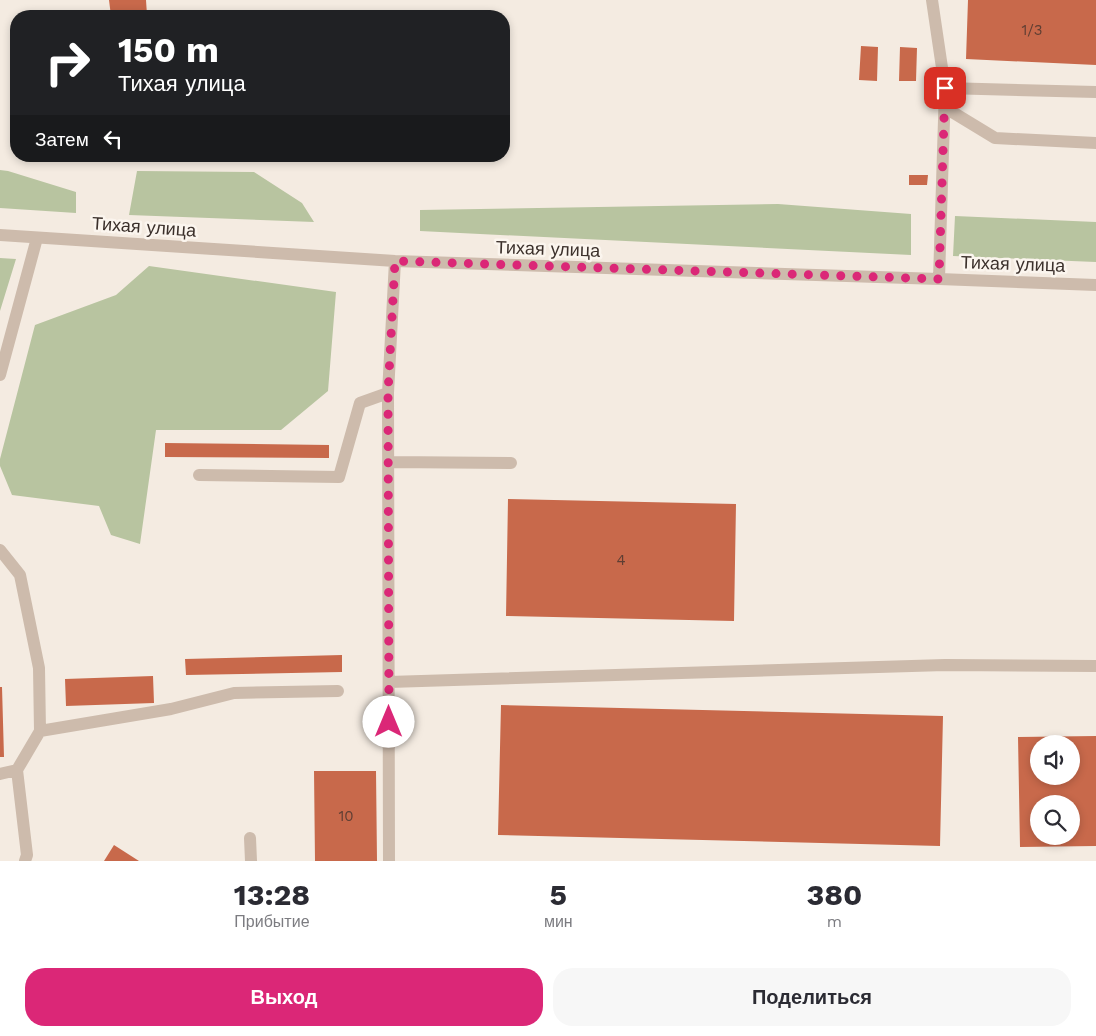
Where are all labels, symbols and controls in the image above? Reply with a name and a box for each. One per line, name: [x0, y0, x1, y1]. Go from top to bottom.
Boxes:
house number: 1/3: [1021, 21, 1043, 39]
text: 150 m: [118, 29, 219, 71]
icon: right: [35, 30, 100, 95]
pin: [924, 67, 966, 109]
text: Тихая улица: [118, 71, 246, 96]
icon: arrive: [931, 74, 959, 102]
icon: left: [99, 125, 127, 153]
text: Затем: [35, 128, 89, 151]
street label: Тихая улица: [91, 212, 198, 241]
street label: Тихая улица: [495, 236, 602, 261]
street label: Тихая улица: [960, 251, 1067, 276]
house number: 4: [616, 551, 626, 569]
position arrow: [362, 695, 414, 747]
map controls: [1030, 735, 1080, 845]
button: sound: [1030, 735, 1080, 785]
button: search: [1030, 795, 1080, 845]
house number: 10: [338, 807, 354, 825]
text: 13:28: [234, 877, 310, 912]
text: 5: [550, 877, 567, 912]
text: 380: [806, 877, 862, 912]
text: Прибытие: [234, 912, 310, 931]
text: мин: [544, 912, 573, 931]
text: m: [827, 912, 842, 931]
button: Выход: [25, 968, 543, 1026]
button: Поделиться: [553, 968, 1071, 1026]

